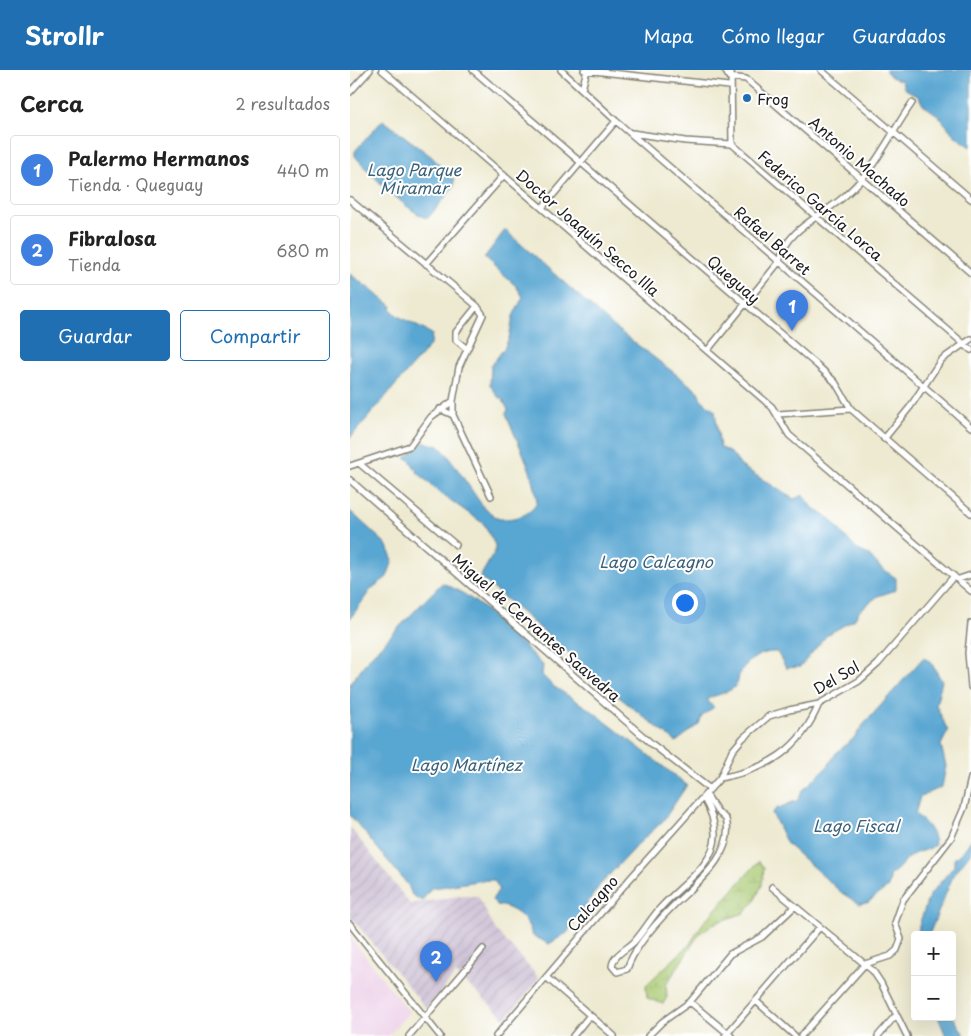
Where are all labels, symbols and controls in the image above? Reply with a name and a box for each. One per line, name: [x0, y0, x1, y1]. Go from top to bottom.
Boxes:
text: Strollr: [25, 17, 104, 53]
text: Mapa: [644, 22, 693, 49]
text: Cómo llegar: [721, 22, 824, 49]
text: Guardados: [852, 22, 946, 49]
text: Cerca: [20, 87, 84, 119]
place label: Frog: [757, 87, 789, 110]
text: 2 resultados: [236, 91, 330, 115]
marker: Frog: [741, 92, 753, 104]
street label: Antonio Machado: [804, 110, 916, 212]
text: Palermo Hermanos: [68, 144, 249, 172]
street label: Federico García Lorca: [754, 144, 889, 266]
water label: Lago Parque Miramar: [367, 157, 463, 199]
text: 1: [33, 158, 41, 182]
text: 440 m: [277, 158, 329, 182]
street label: Doctor Joaquín Secco Illa: [511, 163, 665, 301]
text: Tienda · Queguay: [68, 172, 203, 196]
street label: Rafael Barret: [730, 200, 816, 280]
text: Fibralosa: [68, 224, 156, 252]
text: 2: [31, 238, 43, 262]
text: 680 m: [276, 238, 329, 262]
street label: Queguay: [702, 249, 766, 309]
text: Tienda: [68, 252, 121, 276]
pin: 1: [776, 290, 808, 331]
button: Guardar: [20, 310, 170, 361]
button: Compartir: [180, 310, 330, 361]
street label: Miguel de Cervantes Saavedra: [448, 547, 627, 707]
water label: Lago Calcagno: [599, 549, 714, 573]
your location: [672, 590, 698, 616]
street label: Del Sol: [809, 655, 863, 699]
water label: Lago Martínez: [411, 752, 524, 776]
water label: Lago Fiscal: [813, 813, 901, 837]
street label: Calcagno: [561, 870, 623, 936]
map controls: [911, 931, 956, 1021]
button: +: [911, 931, 956, 976]
pin: 2: [420, 941, 452, 982]
button: −: [911, 976, 956, 1021]

